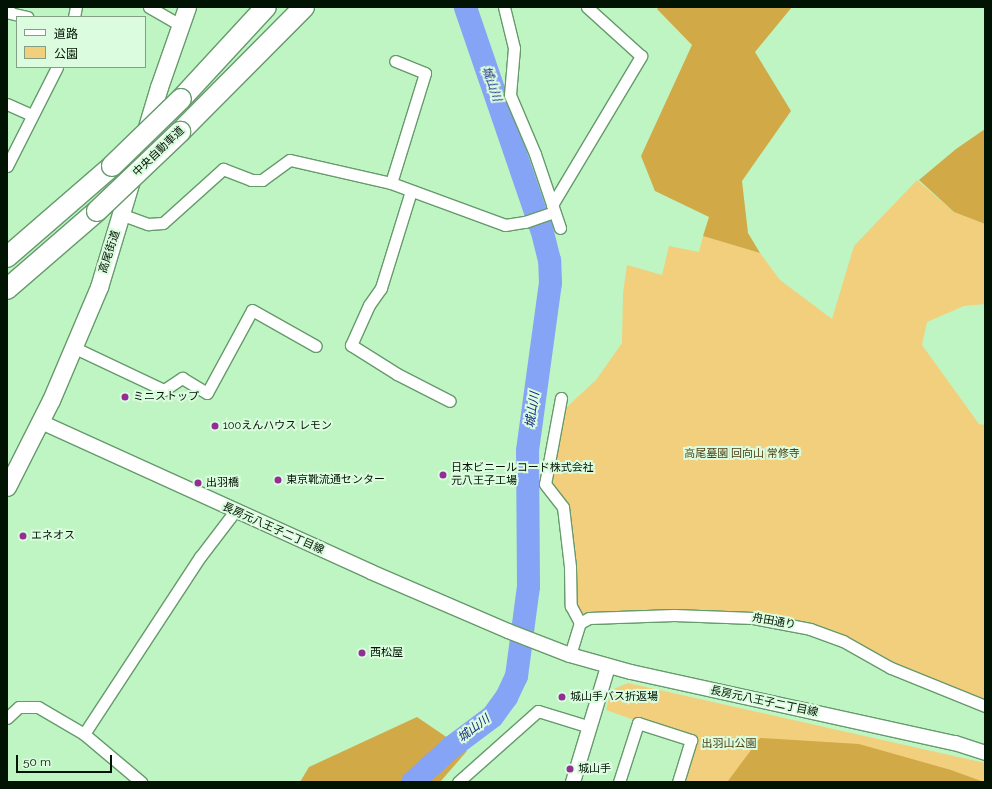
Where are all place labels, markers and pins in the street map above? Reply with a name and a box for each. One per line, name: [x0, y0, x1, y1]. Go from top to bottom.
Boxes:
place label: ミニストップ: [133, 390, 199, 404]
marker: ミニストップ: [120, 392, 130, 402]
place label: 100えんハウス レモン: [223, 419, 332, 433]
marker: 100えんハウス レモン: [210, 421, 220, 431]
place label: 日本ビニールコード株式会社 元八王子工場: [451, 462, 594, 488]
marker: 日本ビニールコード株式会社 元八王子工場: [438, 470, 448, 480]
place label: 東京靴流通センター: [286, 473, 385, 487]
marker: 東京靴流通センター: [273, 475, 283, 485]
place label: 出羽橋: [206, 476, 239, 490]
marker: 出羽橋: [193, 478, 203, 488]
place label: エネオス: [31, 529, 75, 543]
marker: エネオス: [18, 531, 28, 541]
place label: 西松屋: [370, 646, 403, 660]
marker: 西松屋: [357, 648, 367, 658]
place label: 城山手バス折返場: [570, 690, 658, 704]
marker: 城山手バス折返場: [557, 692, 567, 702]
place label: 城山手: [578, 762, 611, 776]
marker: 城山手: [565, 764, 575, 774]

